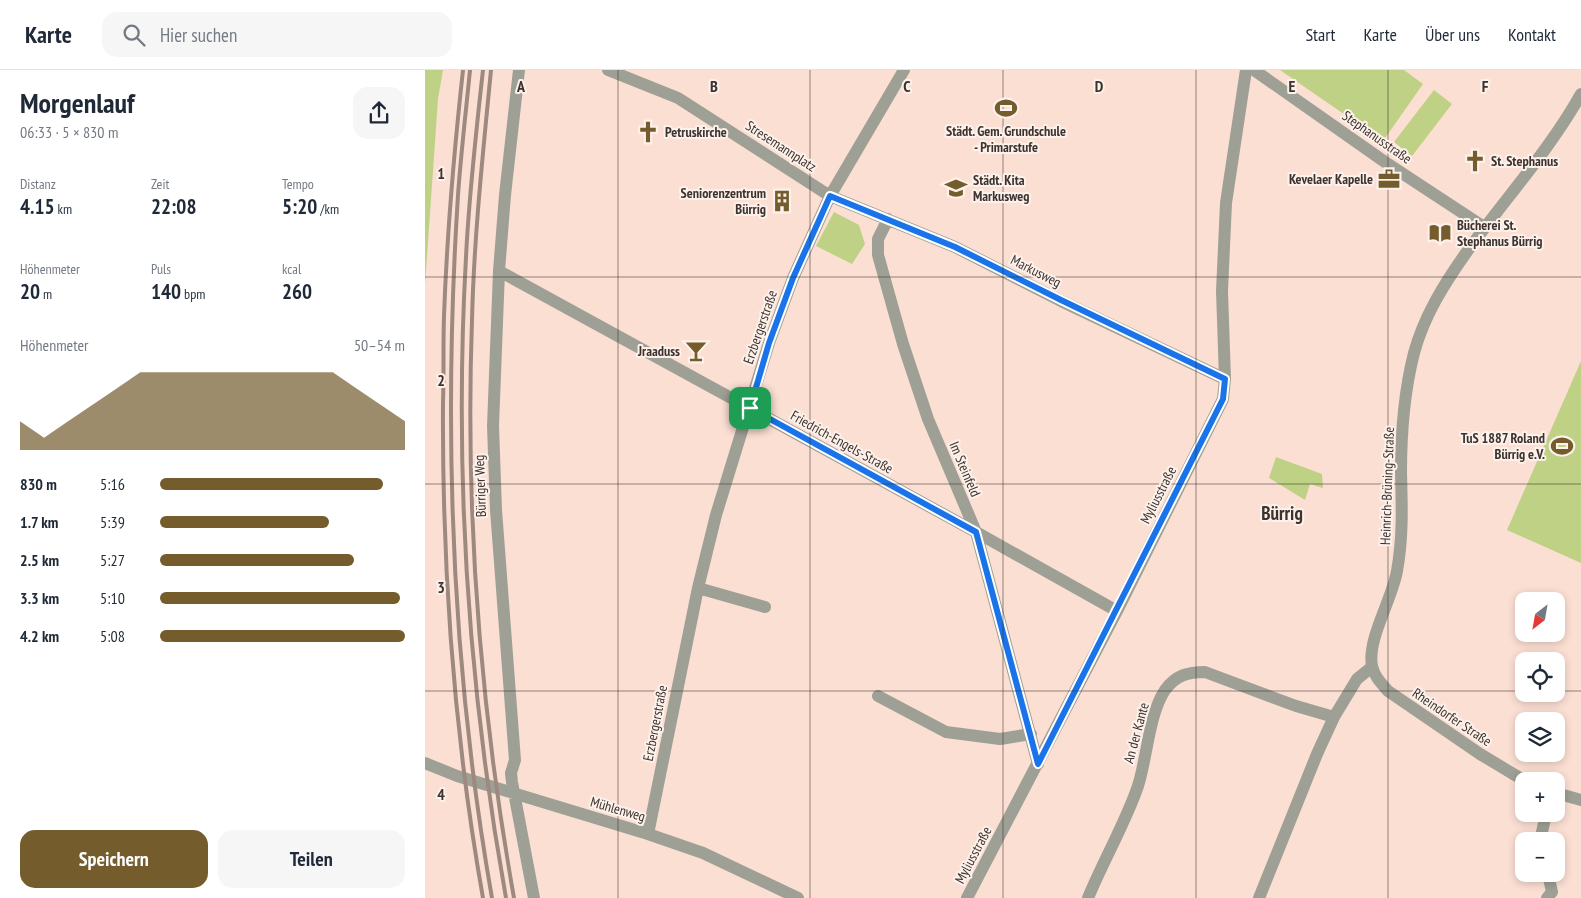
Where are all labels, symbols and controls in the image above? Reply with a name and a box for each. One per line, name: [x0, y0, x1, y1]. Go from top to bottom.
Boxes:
search box: [102, 12, 452, 57]
text: Karte: [25, 19, 72, 50]
icon: search: [120, 21, 148, 49]
text: Hier suchen: [160, 23, 237, 47]
text: Start: [1305, 23, 1336, 46]
text: Karte: [1364, 23, 1397, 46]
text: Über uns: [1425, 23, 1480, 46]
text: Kontakt: [1508, 23, 1556, 46]
text: A: [516, 76, 526, 96]
text: B: [710, 76, 718, 96]
text: C: [903, 76, 911, 96]
text: D: [1095, 76, 1104, 96]
text: E: [1289, 76, 1296, 96]
text: F: [1482, 76, 1489, 96]
text: Morgenlauf: [20, 84, 135, 121]
button: share: [353, 87, 405, 139]
sports icon: Städt. Gem. Grundschule - Primarstufe: [993, 95, 1019, 121]
street label: Stephanusstraße: [1339, 106, 1415, 168]
street label: Stresemannplatz: [742, 116, 820, 176]
church icon: Petruskirche: [635, 119, 661, 145]
text: 06:33 · 5 × 830 m: [20, 122, 118, 142]
place label: Städt. Gem. Grundschule - Primarstufe: [946, 122, 1066, 156]
place label: Petruskirche: [665, 123, 727, 141]
church icon: St. Stephanus: [1462, 148, 1488, 174]
place label: St. Stephanus: [1491, 152, 1558, 170]
text: 1: [437, 163, 445, 183]
office icon: Kevelaer Kapelle: [1376, 166, 1402, 192]
place label: Kevelaer Kapelle: [1289, 170, 1373, 188]
place label: Städt. Kita Markusweg: [973, 171, 1030, 205]
text: Distanz: [20, 175, 56, 193]
text: Zeit: [151, 175, 169, 193]
text: Tempo: [282, 175, 314, 193]
school or university icon: Städt. Kita Markusweg: [943, 175, 969, 201]
place label: Seniorenzentrum Bürrig: [681, 184, 766, 218]
building icon: Seniorenzentrum Bürrig: [769, 188, 795, 214]
text: 4.15: [20, 193, 55, 220]
text: 22:08: [151, 193, 196, 220]
text: 5:20: [282, 193, 317, 220]
text: km: [55, 200, 72, 218]
text: /km: [317, 200, 339, 218]
place label: Bücherei St. Stephanus Bürrig: [1457, 216, 1543, 250]
library icon: Bücherei St. Stephanus Bürrig: [1427, 220, 1453, 246]
street label: Markusweg: [1008, 251, 1064, 291]
text: Höhenmeter: [20, 260, 80, 278]
text: Puls: [151, 260, 171, 278]
text: kcal: [282, 260, 301, 278]
text: 20: [20, 278, 40, 305]
text: 140: [151, 278, 181, 305]
text: 260: [282, 278, 312, 305]
text: m: [40, 285, 52, 303]
text: bpm: [181, 285, 205, 303]
street label: Erzbergerstraße: [739, 288, 781, 366]
text: Höhenmeter: [20, 335, 88, 355]
text: 50–54 m: [354, 335, 405, 355]
bar icon: Jraaduss: [683, 338, 709, 364]
place label: Jraaduss: [637, 342, 680, 360]
text: 2: [437, 370, 445, 390]
pin: [729, 387, 771, 429]
icon: arrive: [736, 394, 764, 422]
street label: Friedrich-Engels-Straße: [788, 406, 897, 478]
street label: Heinrich-Brüning-Straße: [1376, 426, 1398, 545]
place label: TuS 1887 Roland Bürrig e.V.: [1461, 429, 1545, 463]
sports icon: TuS 1887 Roland Bürrig e.V.: [1549, 433, 1575, 459]
street label: Im Steinfeld: [945, 438, 985, 500]
street label: Bürriger Weg: [470, 454, 490, 518]
street label: Myliusstraße: [1136, 463, 1180, 527]
text: 830 m: [20, 474, 57, 494]
text: 5:16: [100, 474, 125, 494]
district label: Bürrig: [1261, 501, 1303, 525]
text: 1.7 km: [20, 512, 58, 532]
text: 5:39: [100, 512, 125, 532]
text: 2.5 km: [20, 550, 59, 570]
text: 5:27: [100, 550, 125, 570]
text: 3: [437, 577, 445, 597]
text: 3.3 km: [20, 588, 59, 608]
text: 5:10: [100, 588, 125, 608]
north arrow: [1515, 592, 1565, 642]
map controls: [1515, 592, 1565, 882]
text: 4.2 km: [20, 626, 59, 646]
text: 5:08: [100, 626, 125, 646]
button: locate: [1515, 652, 1565, 702]
street label: Erzbergerstraße: [639, 683, 671, 762]
street label: Rheindorfer Straße: [1409, 684, 1495, 750]
street label: An der Kante: [1119, 700, 1153, 765]
button: layers: [1515, 712, 1565, 762]
button: +: [1515, 772, 1565, 822]
text: 4: [437, 784, 445, 804]
street label: Mühlenweg: [589, 793, 647, 825]
street label: Myliusstraße: [951, 823, 996, 887]
button: Speichern: [20, 830, 208, 888]
button: Teilen: [218, 830, 405, 888]
button: −: [1515, 832, 1565, 882]

